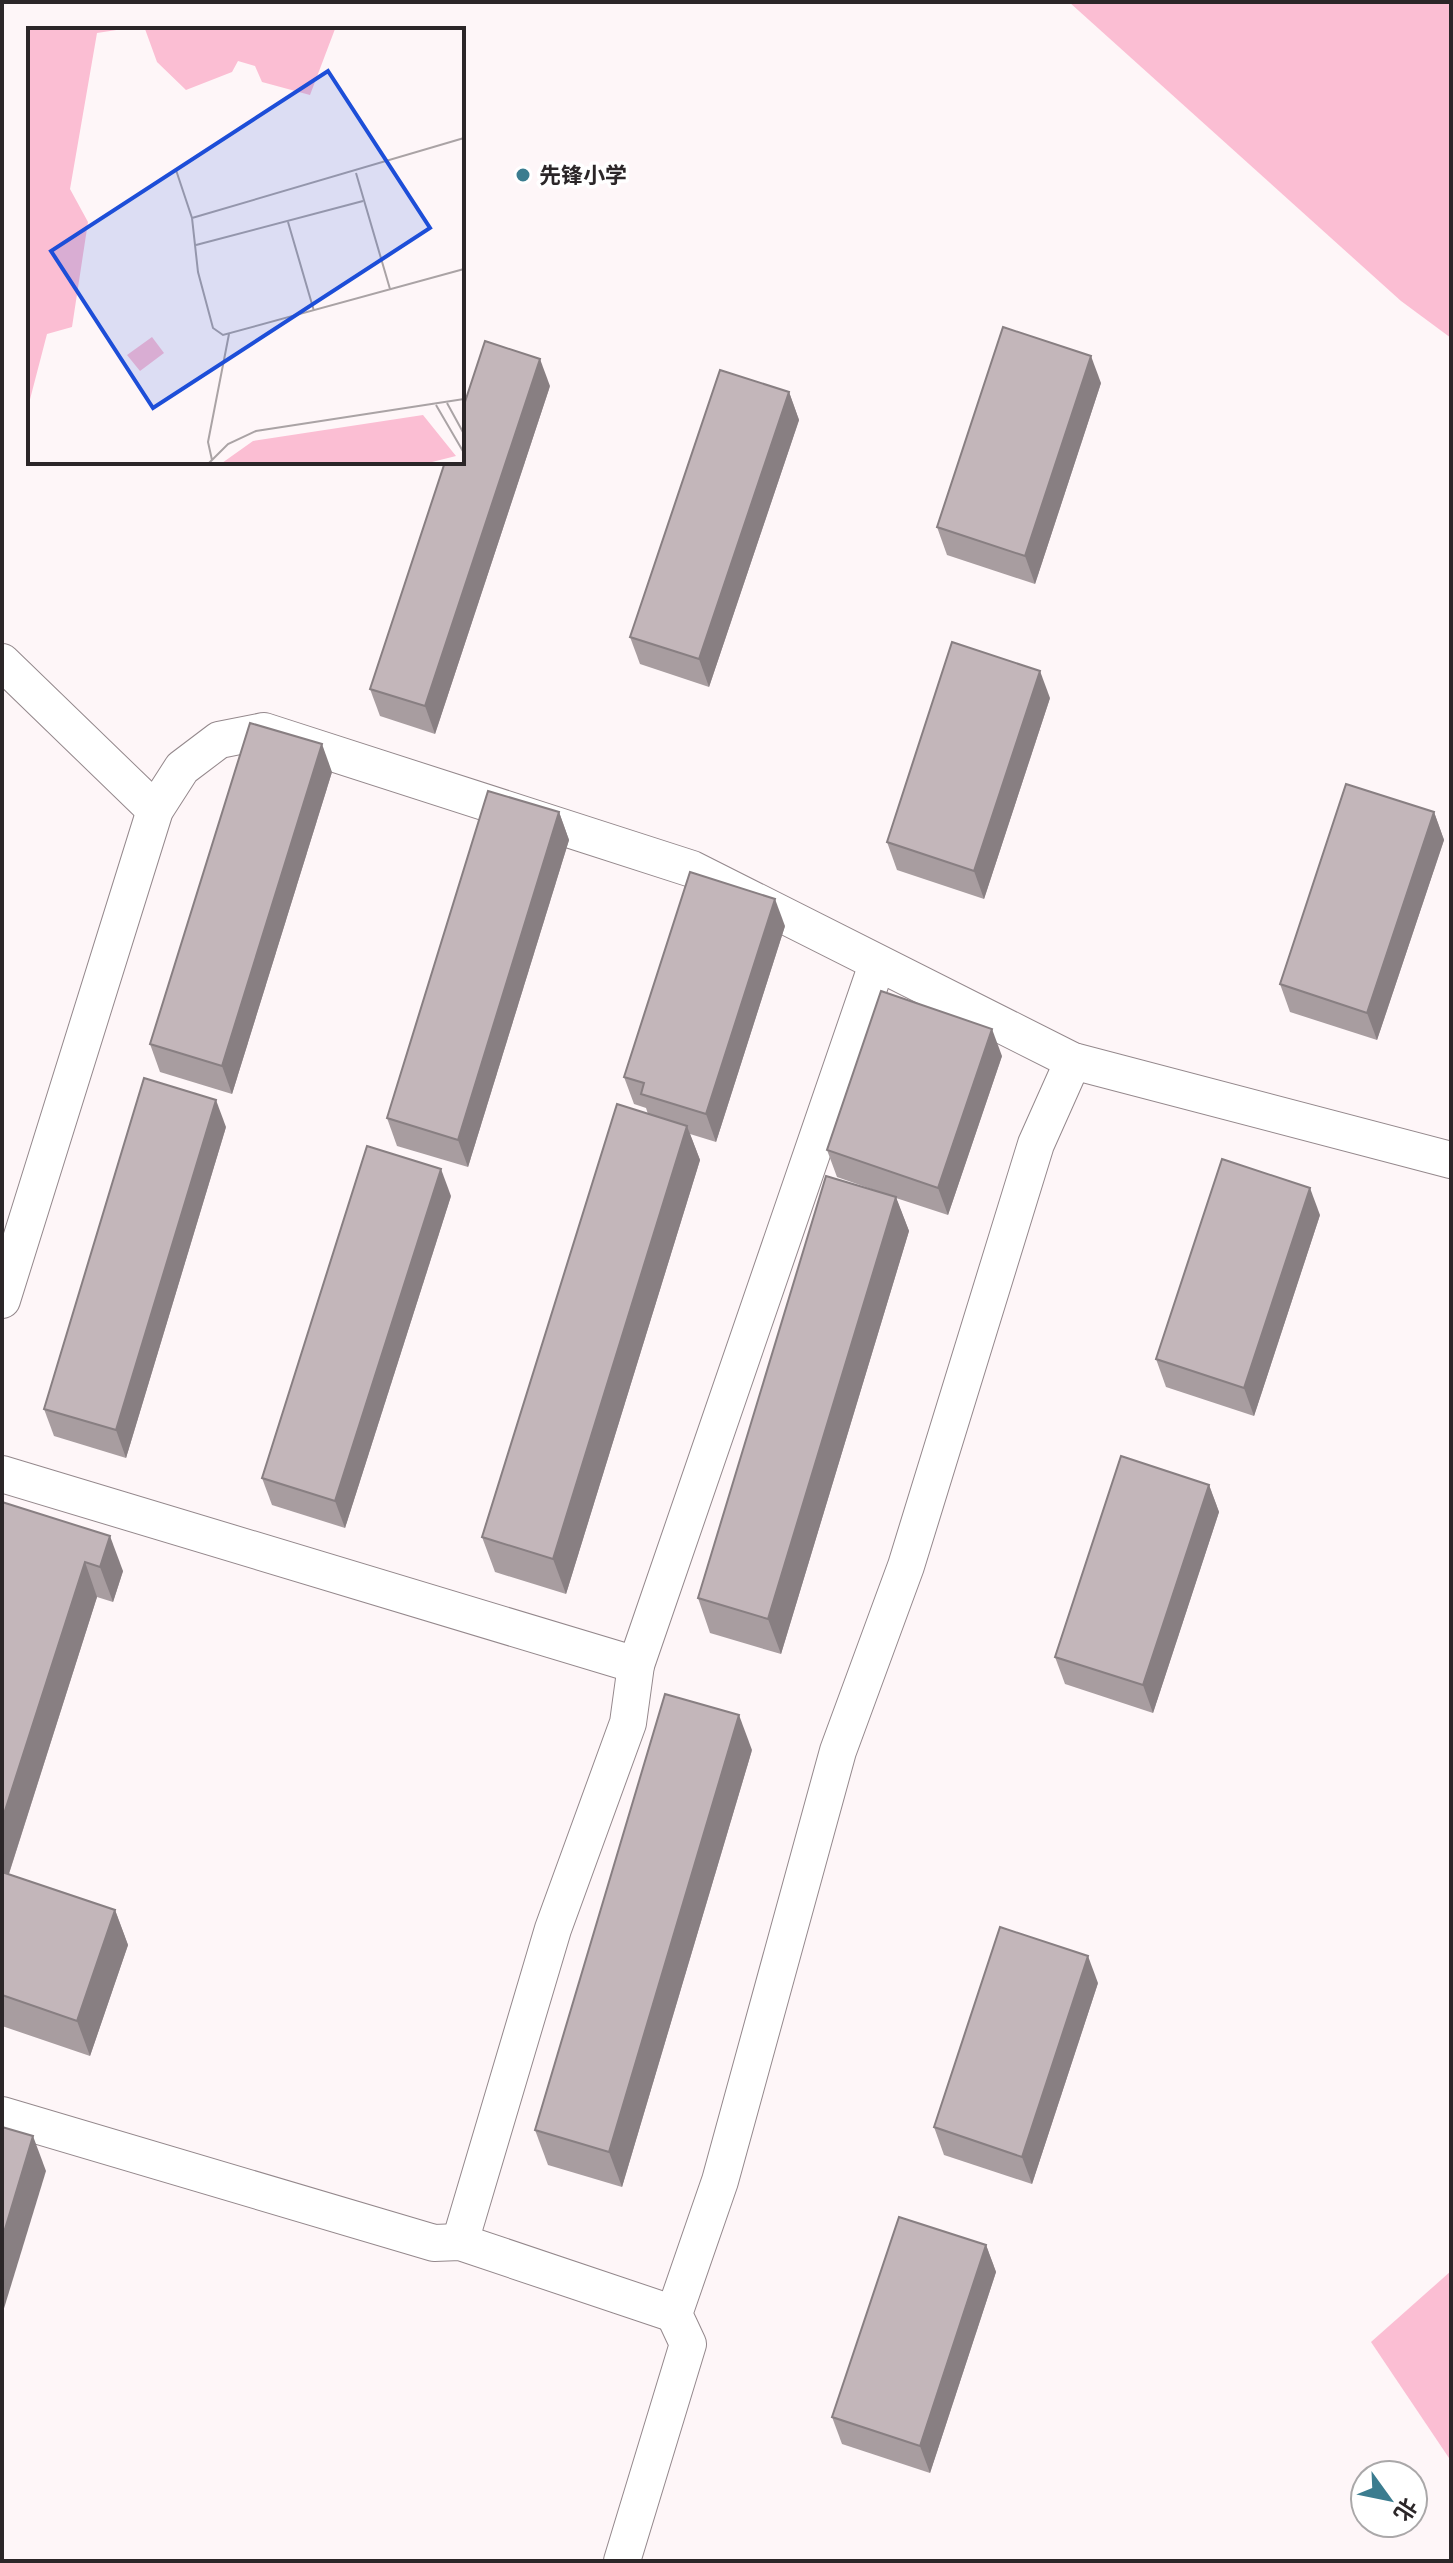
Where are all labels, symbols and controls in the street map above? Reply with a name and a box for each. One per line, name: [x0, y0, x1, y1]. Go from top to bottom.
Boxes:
inset map: [28, 28, 464, 464]
place label: 先锋小学: [539, 161, 627, 188]
marker: 先锋小学: [514, 166, 532, 184]
north arrow: [1349, 2459, 1429, 2539]
text: 北: [1389, 2494, 1424, 2527]

